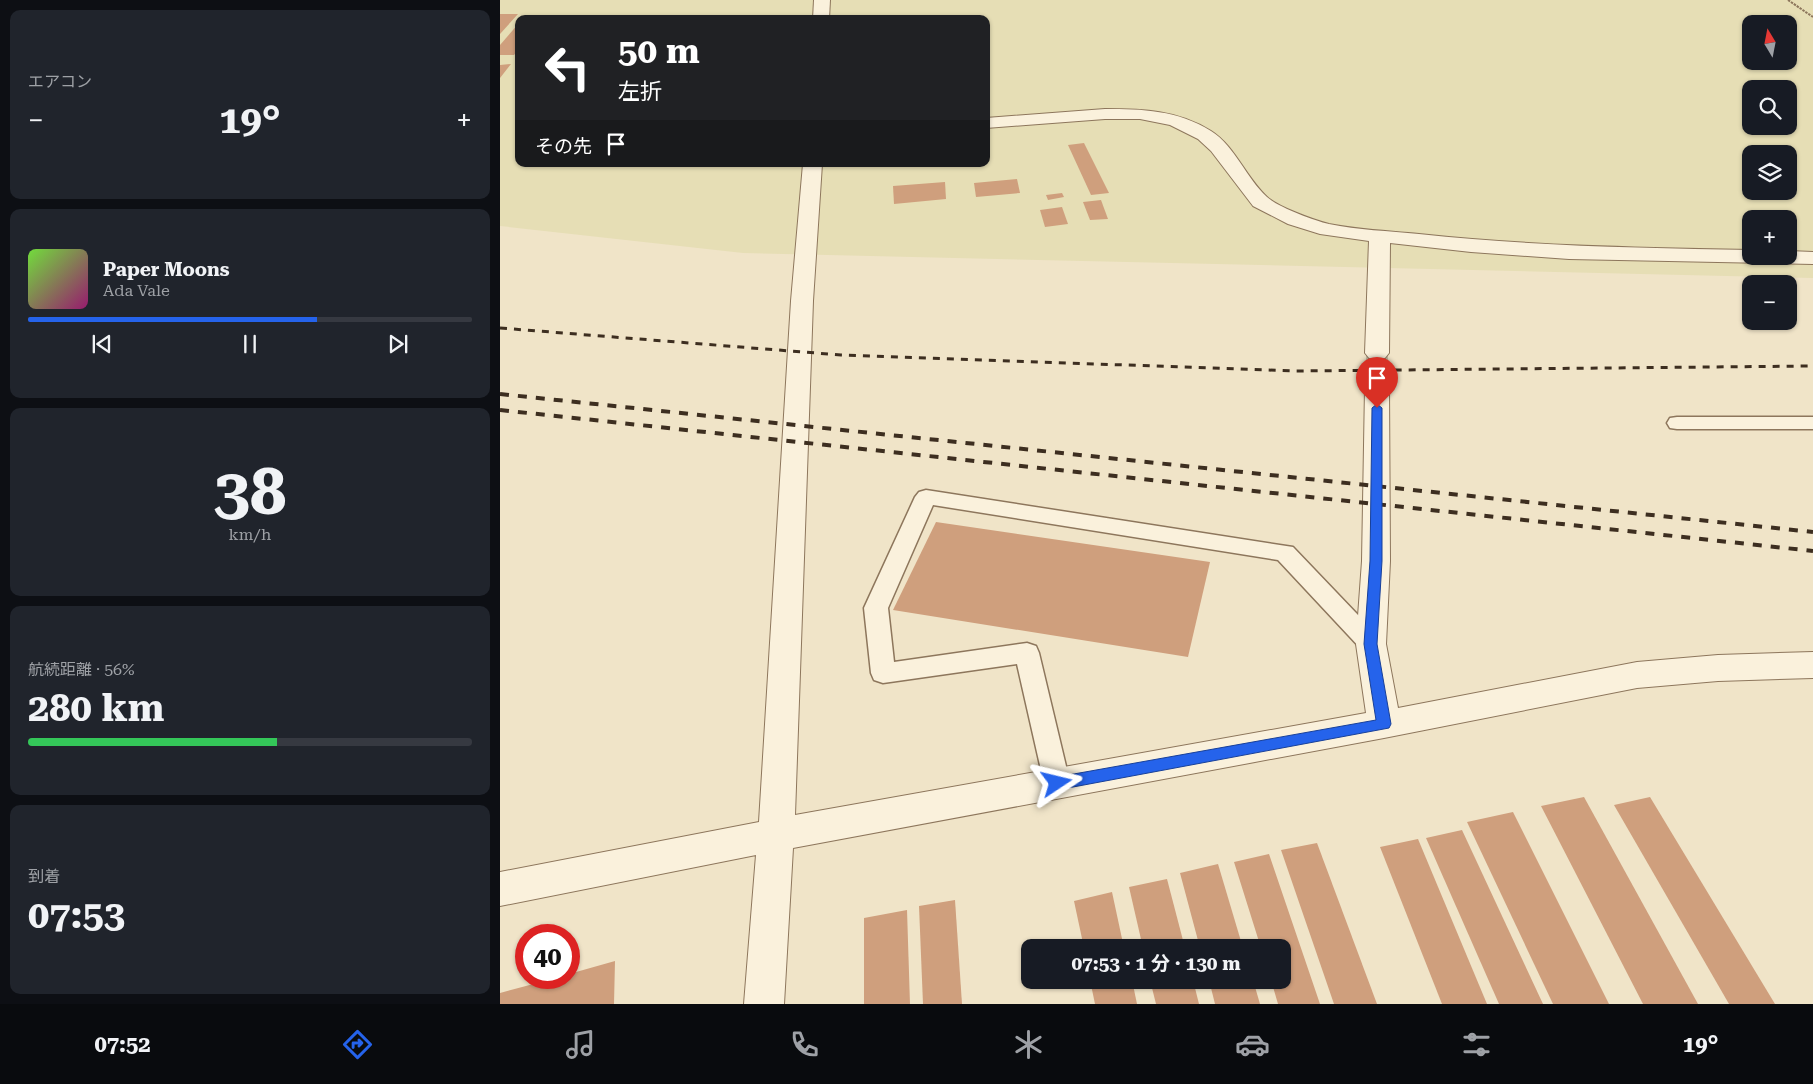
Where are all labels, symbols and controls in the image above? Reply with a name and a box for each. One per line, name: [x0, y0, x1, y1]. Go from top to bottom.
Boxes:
north arrow: [1742, 15, 1798, 70]
map controls: [1742, 15, 1797, 330]
text: 50 m: [618, 31, 700, 72]
icon: left: [535, 35, 600, 100]
text: エアコン: [28, 72, 92, 91]
text: 左折: [618, 79, 662, 104]
button: search: [1742, 80, 1797, 135]
text: 19°: [219, 98, 281, 142]
text: −: [28, 104, 44, 137]
text: +: [456, 104, 472, 137]
icon: arrive: [602, 130, 630, 158]
text: その先: [535, 135, 592, 158]
button: layers: [1742, 145, 1797, 200]
button: +: [1742, 210, 1797, 265]
text: Paper Moons: [103, 258, 230, 281]
button: −: [1742, 275, 1797, 330]
text: Ada Vale: [103, 281, 170, 300]
icon: previous: [88, 330, 116, 358]
icon: pause: [236, 330, 264, 358]
icon: next: [384, 330, 412, 358]
pin: [1356, 357, 1398, 408]
icon: arrive: [1363, 364, 1391, 392]
text: 38: [214, 454, 286, 530]
text: km/h: [229, 525, 271, 544]
text: 航続距離 · 56%: [28, 660, 135, 679]
text: 280 km: [28, 686, 164, 730]
position arrow: [1030, 756, 1082, 808]
text: 到着: [28, 867, 60, 886]
text: 07:53: [28, 893, 125, 937]
speed limit sign: 40: [515, 924, 580, 989]
text: 07:53 · 1 分 · 130 m: [1071, 952, 1241, 975]
icon: directions: [340, 1027, 375, 1062]
icon: music: [563, 1027, 598, 1062]
icon: phone: [787, 1027, 822, 1062]
icon: climate: [1011, 1027, 1046, 1062]
icon: car: [1235, 1027, 1270, 1062]
icon: filters: [1459, 1027, 1494, 1062]
text: 07:52: [94, 1032, 151, 1057]
text: 19°: [1683, 1032, 1718, 1057]

